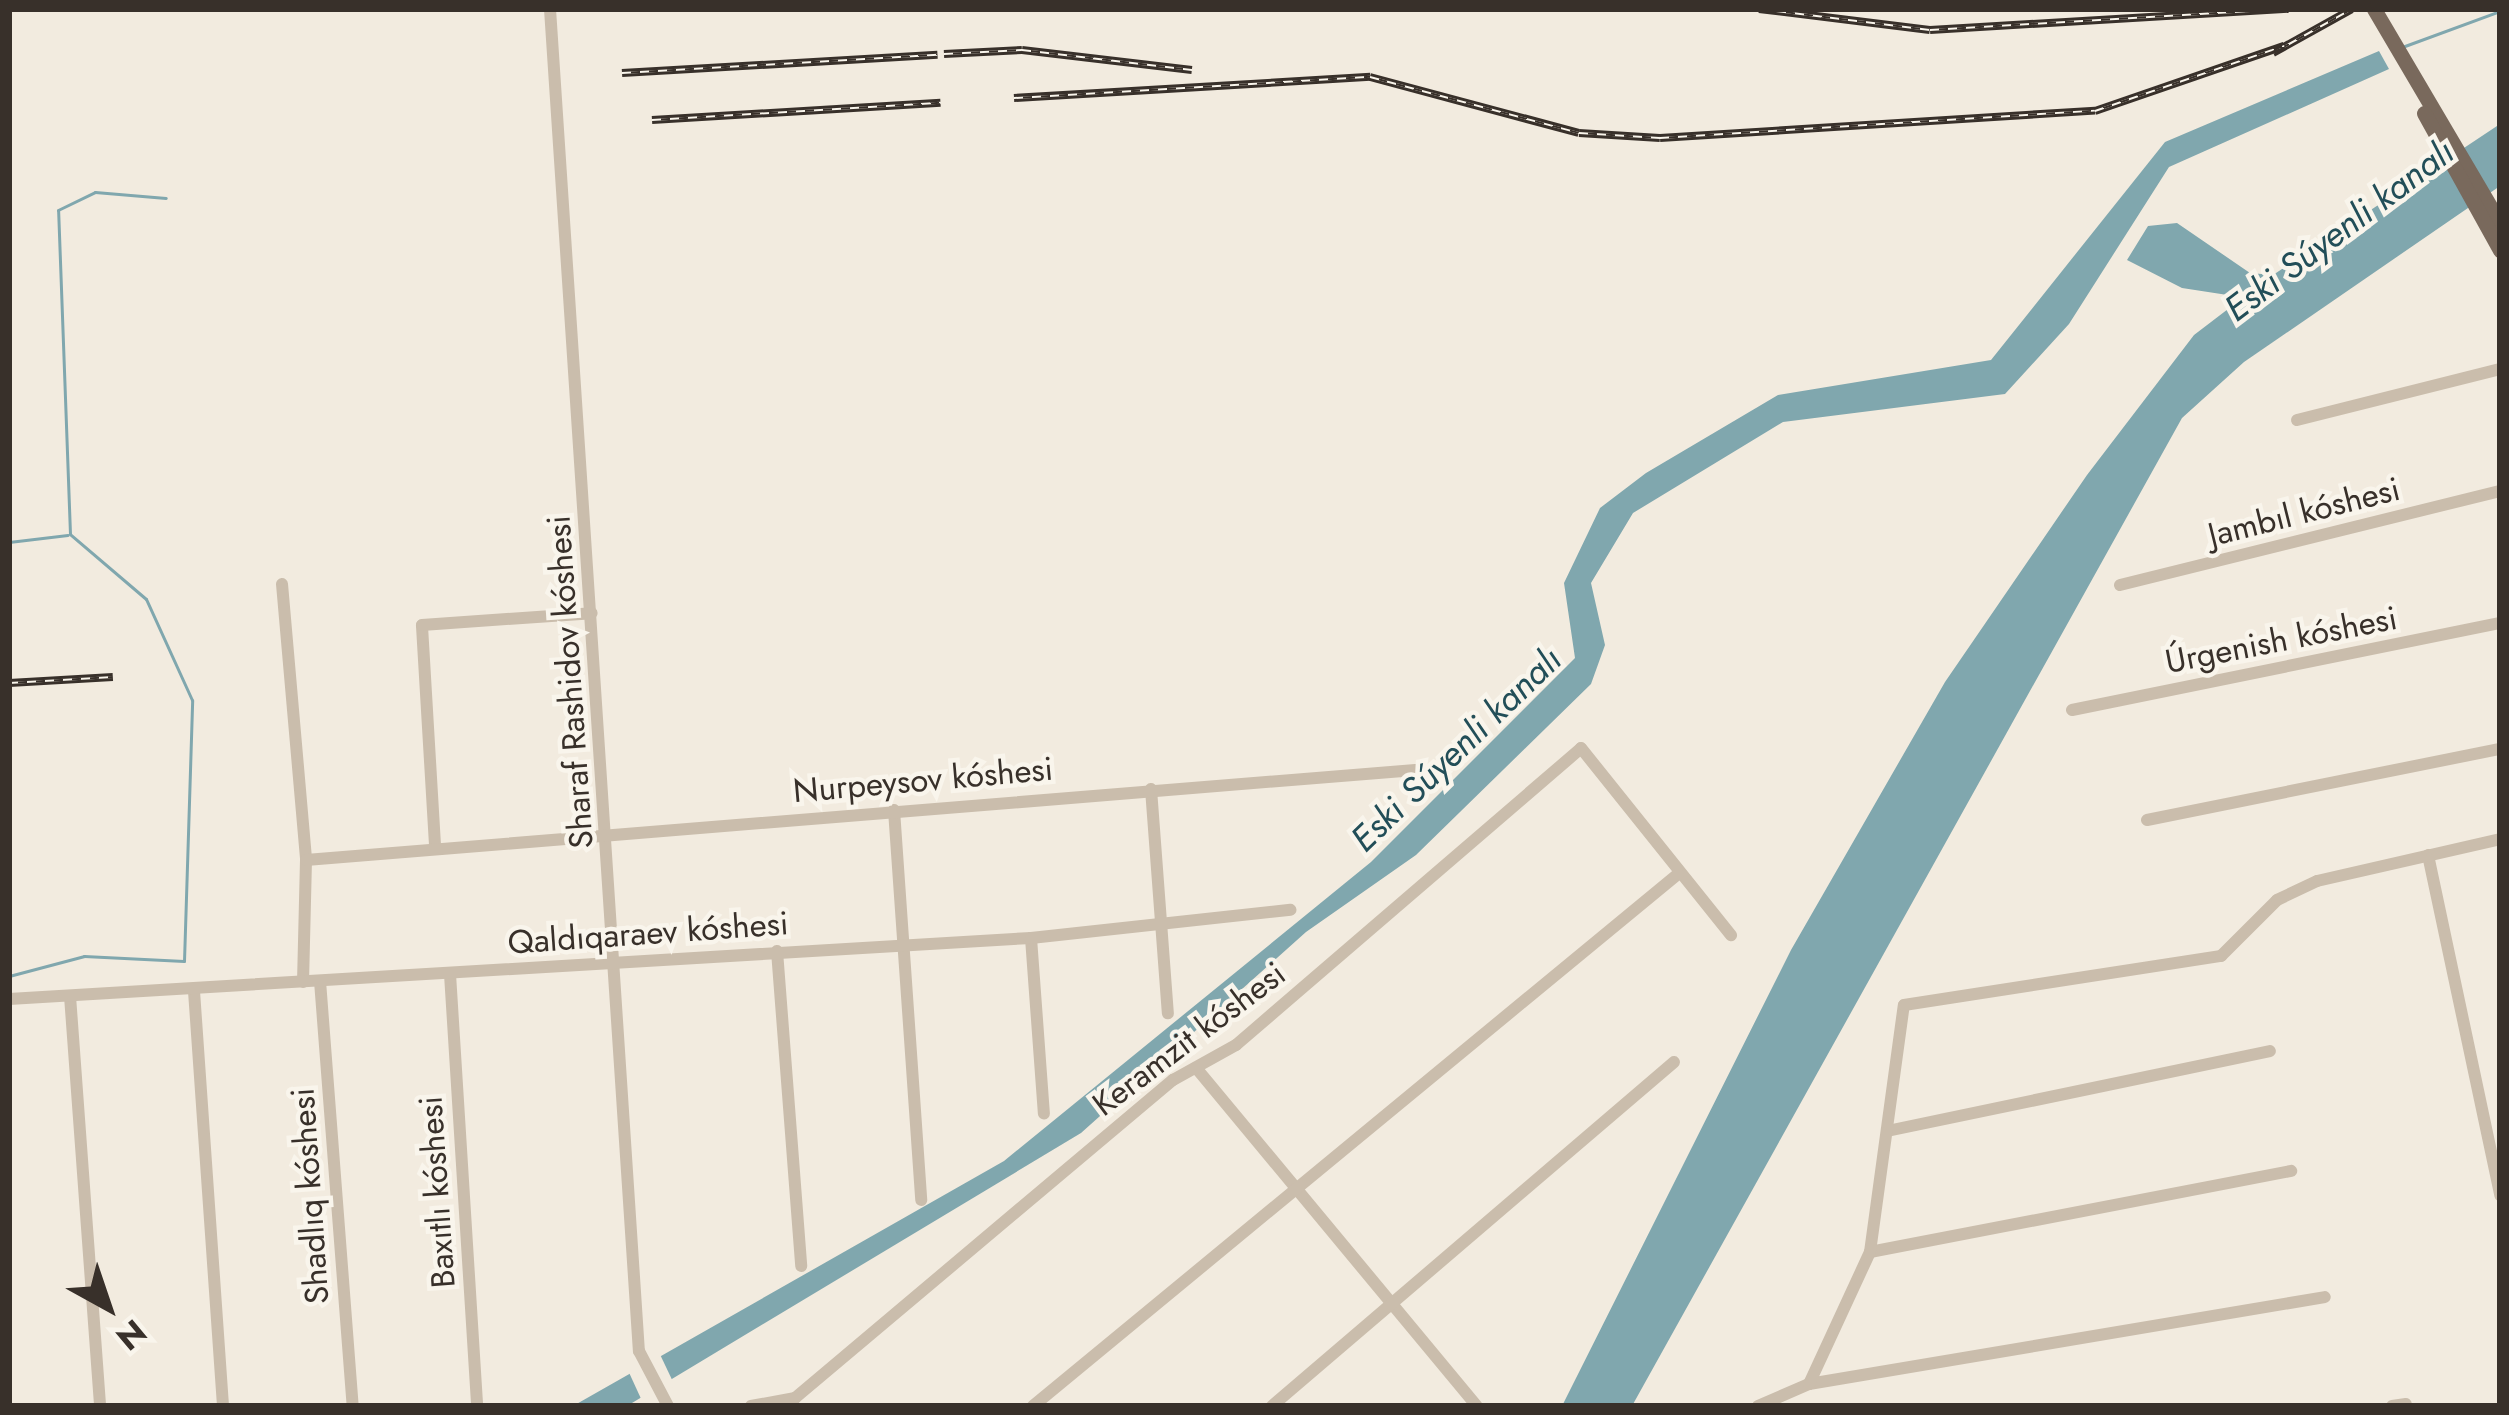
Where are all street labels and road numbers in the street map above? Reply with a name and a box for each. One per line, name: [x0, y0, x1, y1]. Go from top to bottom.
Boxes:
street label: Jambıl kóshesi: [2204, 469, 2404, 555]
street label: Sharaf Rashidov kóshesi: [539, 514, 601, 850]
street label: Úrgenish kóshesi: [2162, 598, 2400, 682]
street label: Nurpeysov kóshesi: [791, 749, 1055, 811]
street label: Qaldıqaraev kóshesi: [506, 903, 790, 963]
street label: Keramzit kóshesi: [1085, 954, 1293, 1124]
street label: Shadlıq kóshesi: [283, 1087, 337, 1305]
street label: Baxıtlı kóshesi: [411, 1095, 463, 1289]

